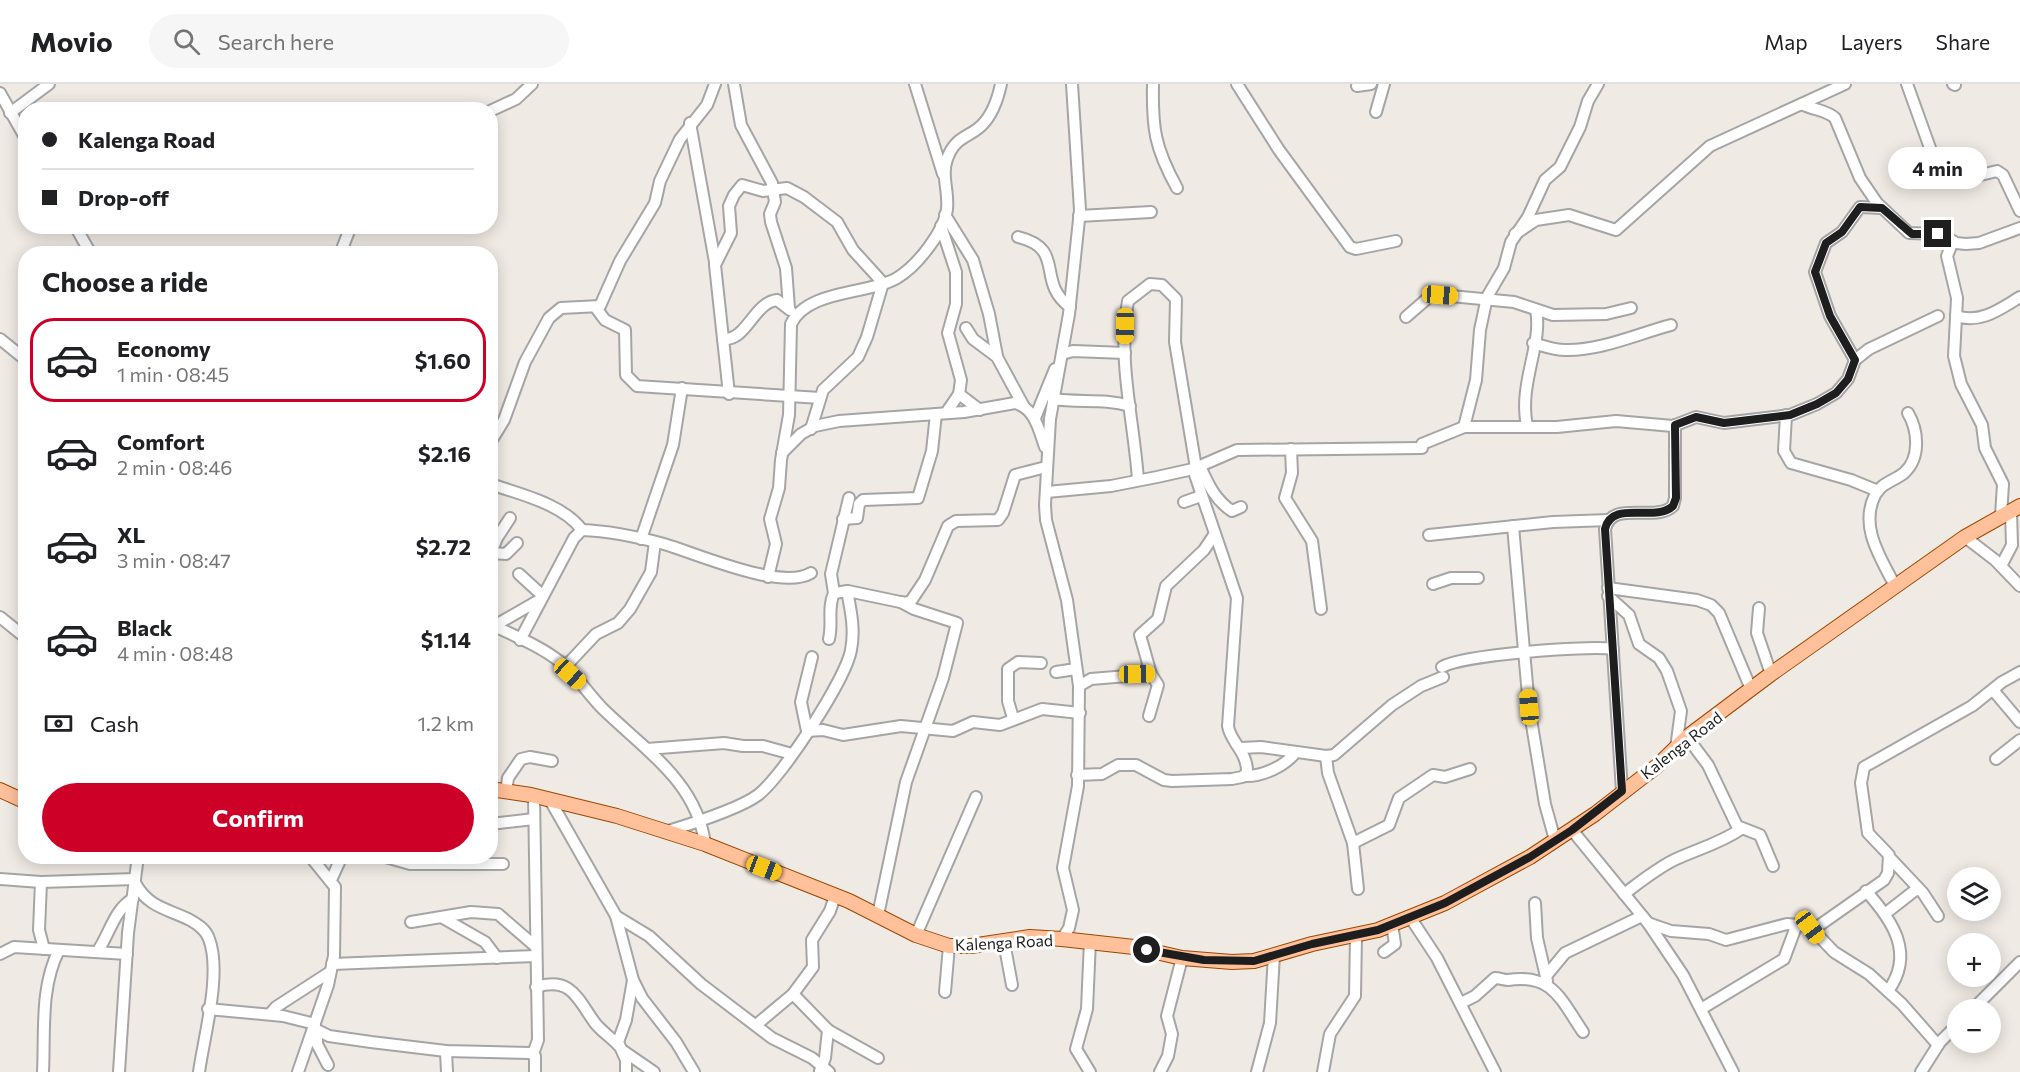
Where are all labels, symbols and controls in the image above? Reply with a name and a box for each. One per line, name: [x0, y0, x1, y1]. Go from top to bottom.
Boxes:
search box: [149, 14, 569, 68]
text: Movio: [30, 24, 113, 58]
icon: search: [170, 25, 203, 58]
text: Search here: [218, 28, 334, 55]
text: Map: [1764, 29, 1808, 54]
text: Layers: [1841, 29, 1903, 54]
text: Share: [1936, 29, 1990, 54]
text: Kalenga Road: [78, 126, 215, 153]
callout: 4 min: [1888, 147, 1988, 189]
text: 4 min: [1912, 156, 1963, 180]
text: Drop-off: [78, 184, 169, 211]
route end: [1924, 220, 1951, 247]
text: Choose a ride: [42, 265, 208, 298]
car: [1421, 285, 1459, 305]
car: [1116, 308, 1134, 344]
icon: car: [45, 333, 99, 387]
text: Economy: [117, 335, 211, 362]
text: $1.60: [415, 347, 471, 374]
text: 1 min · 08:45: [117, 362, 229, 386]
icon: car: [45, 426, 99, 480]
text: Comfort: [117, 428, 205, 455]
text: $2.16: [418, 440, 471, 467]
text: 2 min · 08:46: [117, 455, 232, 479]
icon: car: [45, 519, 99, 573]
text: XL: [117, 521, 145, 548]
text: $2.72: [416, 533, 471, 560]
text: 3 min · 08:47: [117, 548, 231, 572]
icon: car: [45, 612, 99, 666]
text: Black: [117, 614, 172, 641]
text: $1.14: [421, 626, 471, 653]
text: 4 min · 08:48: [117, 641, 233, 665]
car: [551, 655, 589, 693]
car: [1119, 665, 1155, 683]
car: [1518, 688, 1540, 726]
icon: cash: [42, 707, 75, 740]
street label: Kalenga Road: [1636, 707, 1726, 783]
text: Cash: [90, 710, 139, 737]
text: 1.2 km: [418, 711, 474, 735]
button: Confirm: [42, 783, 474, 852]
car: [744, 853, 784, 883]
map controls: [1947, 867, 2001, 1053]
button: layers: [1947, 867, 2001, 921]
car: [1792, 907, 1828, 947]
street label: Kalenga Road: [954, 930, 1054, 954]
button: +: [1947, 933, 2001, 987]
route start: [1133, 936, 1160, 963]
button: −: [1947, 999, 2001, 1053]

